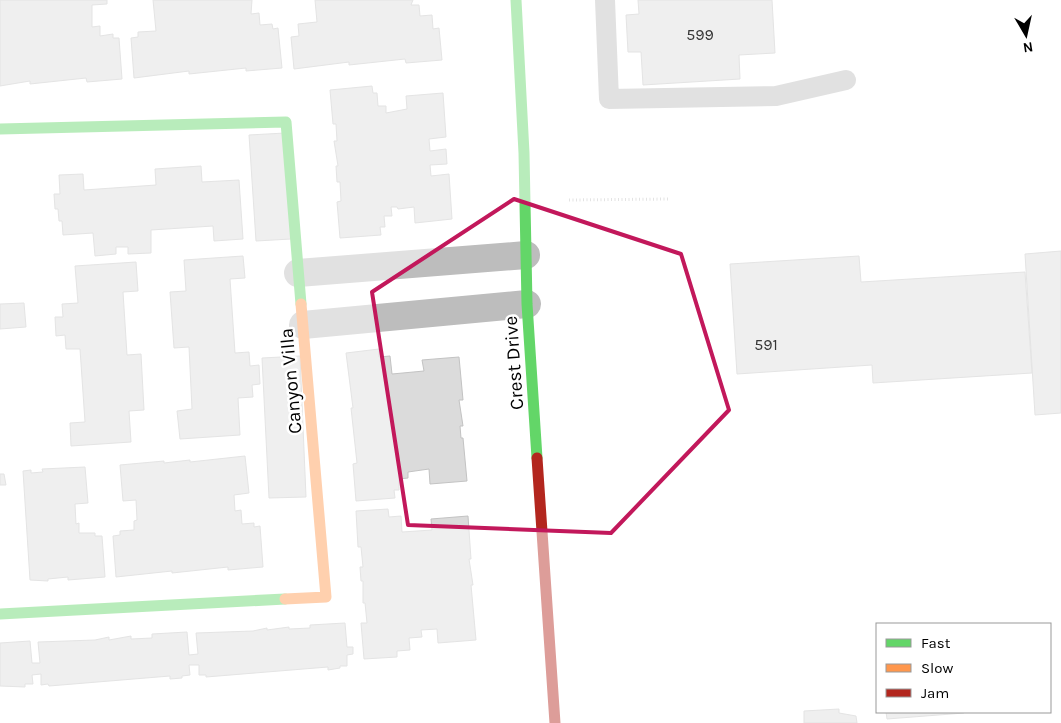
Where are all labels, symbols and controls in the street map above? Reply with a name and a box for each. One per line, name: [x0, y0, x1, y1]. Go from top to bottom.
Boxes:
north arrow: [1001, 10, 1051, 60]
house number: 599: [686, 25, 714, 44]
text: N: [1022, 38, 1034, 57]
street label: Crest Drive: [500, 315, 528, 411]
street label: Canyon Villa: [275, 327, 307, 435]
house number: 591: [754, 335, 778, 354]
legend: [876, 623, 1051, 713]
text: Fast: [921, 634, 951, 652]
text: Slow: [921, 659, 953, 677]
text: Jam: [921, 684, 949, 702]

